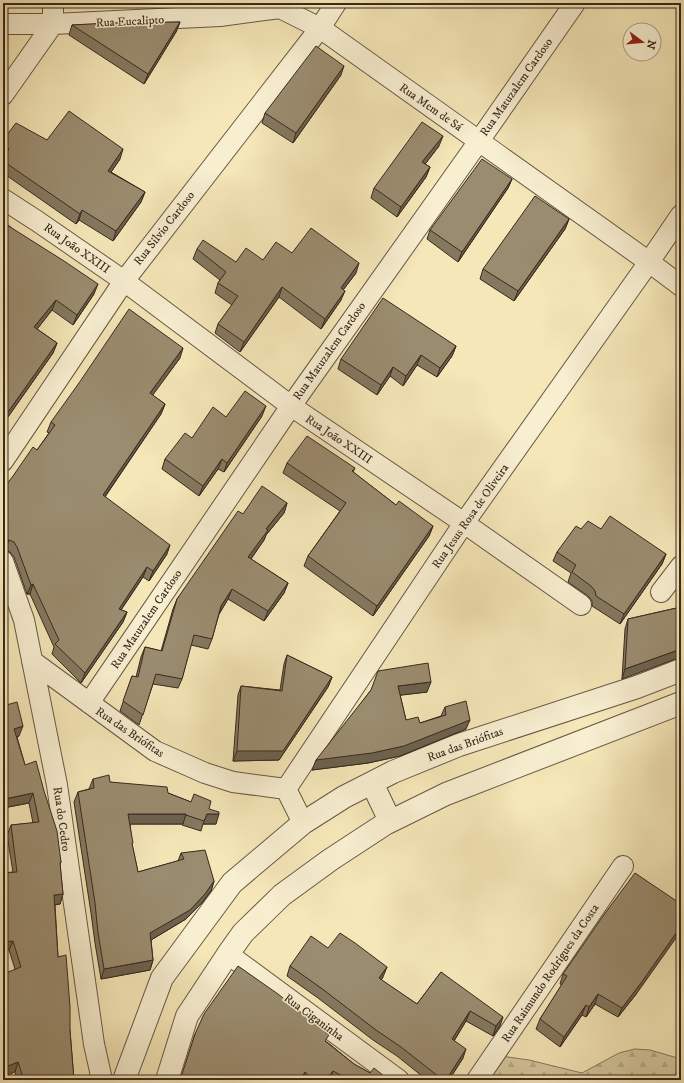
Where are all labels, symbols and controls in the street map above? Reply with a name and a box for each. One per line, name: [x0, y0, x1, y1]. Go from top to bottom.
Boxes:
street label: Rua Eucalipto: [95, 12, 165, 31]
north arrow: [622, 22, 662, 62]
street label: Rua Matuzalem Cardoso: [477, 35, 556, 139]
text: N: [643, 38, 659, 51]
street label: Rua Mem de Sá: [396, 80, 466, 135]
street label: Rua Silvio Cardoso: [131, 188, 198, 269]
street label: Rua João XXIII: [41, 220, 113, 277]
street label: Rua Matuzalem Cardoso: [290, 299, 369, 403]
street label: Rua João XXIII: [302, 412, 375, 467]
street label: Rua Jesus Rosa de Oliveira: [429, 460, 513, 572]
street label: Rua Matuzalem Cardoso: [108, 567, 185, 672]
street label: Rua das Briófitas: [92, 704, 167, 761]
street label: Rua das Briófitas: [425, 724, 505, 765]
street label: Rua do Cedro: [50, 786, 73, 852]
street label: Rua Raimundo Rodrigues da Costa: [498, 900, 603, 1045]
street label: Rua Ciganinha: [281, 991, 347, 1045]

